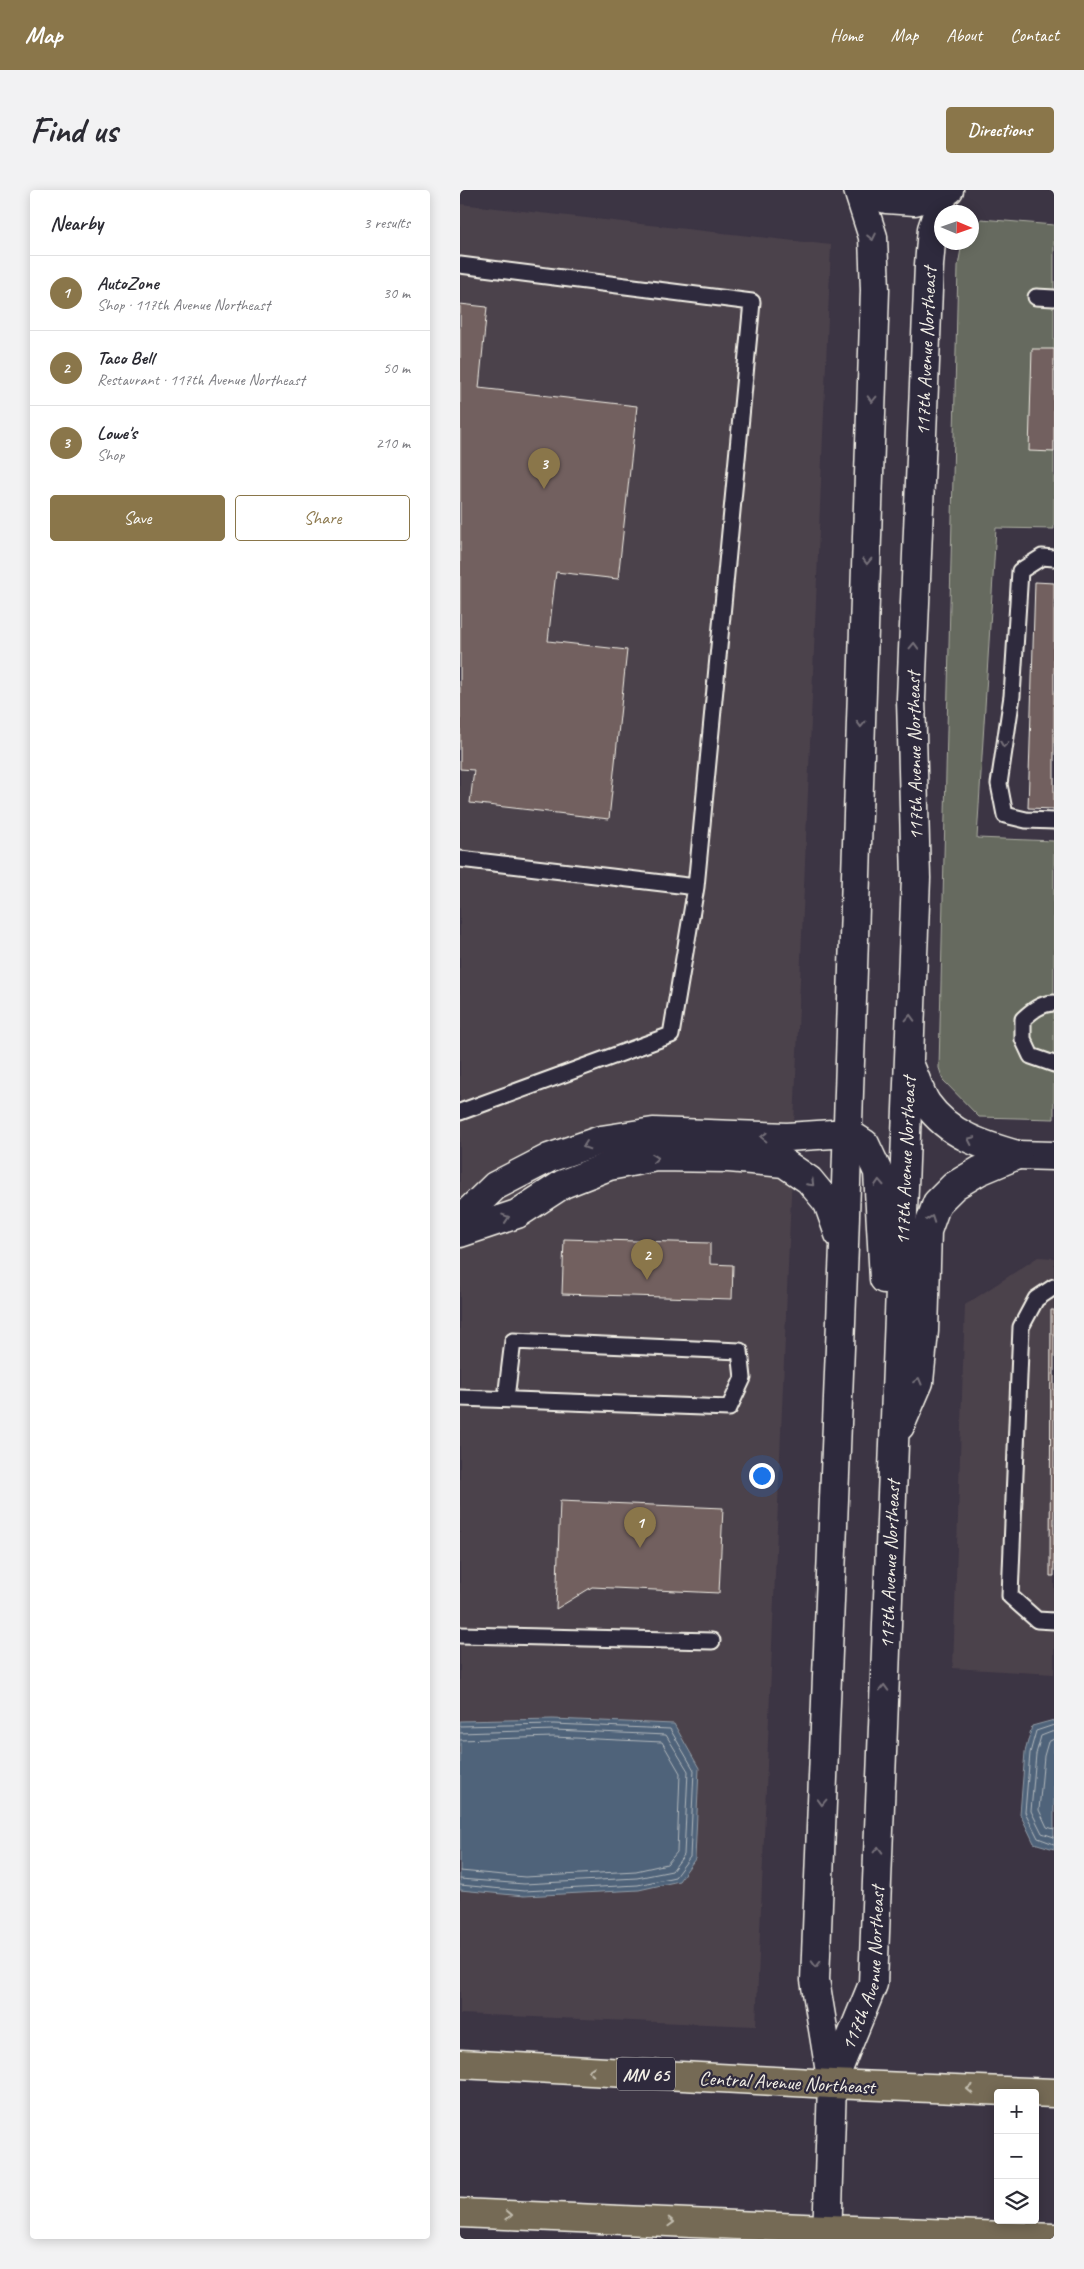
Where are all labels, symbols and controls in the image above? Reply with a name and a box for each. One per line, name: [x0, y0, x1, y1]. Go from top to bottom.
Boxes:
text: Map: [25, 20, 62, 50]
text: Home: [830, 24, 863, 46]
text: Map: [891, 24, 918, 46]
text: About: [946, 24, 982, 46]
text: Contact: [1010, 24, 1059, 46]
button: Directions: [946, 107, 1054, 153]
text: Find us: [30, 108, 117, 153]
north arrow: [934, 205, 979, 250]
text: Nearby: [50, 210, 103, 236]
text: 3 results: [363, 213, 410, 233]
one-way arrow: [866, 232, 877, 241]
street label: 117th Avenue Northeast: [910, 263, 942, 436]
text: AutoZone: [97, 271, 159, 295]
text: 1: [62, 283, 70, 303]
text: 30 m: [383, 283, 410, 303]
text: Shop · 117th Avenue Northeast: [97, 295, 270, 315]
text: Taco Bell: [97, 346, 154, 370]
text: 2: [62, 358, 70, 378]
text: 50 m: [383, 358, 410, 378]
text: Restaurant · 117th Avenue Northeast: [97, 370, 305, 390]
one-way arrow: [867, 396, 877, 403]
text: Lowe's: [97, 421, 137, 445]
text: 3: [62, 433, 70, 453]
text: 210 m: [376, 433, 410, 453]
text: Shop: [97, 445, 124, 465]
pin: 3: [528, 448, 560, 489]
button: Save: [50, 495, 225, 541]
button: Share: [235, 495, 410, 541]
one-way arrow: [861, 557, 872, 565]
one-way arrow: [908, 642, 919, 650]
street label: 117th Avenue Northeast: [900, 668, 928, 841]
one-way arrow: [856, 720, 866, 728]
one-way arrow: [1000, 740, 1010, 748]
one-way arrow: [905, 1014, 915, 1022]
street label: 117th Avenue Northeast: [890, 1073, 921, 1246]
one-way arrow: [760, 1132, 768, 1142]
one-way arrow: [967, 1135, 976, 1146]
one-way arrow: [582, 1140, 590, 1150]
one-way arrow: [652, 1153, 660, 1164]
one-way arrow: [805, 1177, 814, 1186]
one-way arrow: [873, 1179, 884, 1187]
one-way arrow: [502, 1213, 510, 1223]
one-way arrow: [925, 1216, 935, 1224]
pin: 2: [631, 1239, 663, 1280]
one-way arrow: [913, 1377, 923, 1385]
your location: [749, 1463, 775, 1489]
street label: 117th Avenue Northeast: [874, 1476, 906, 1649]
pin: 1: [624, 1507, 656, 1548]
one-way arrow: [879, 1684, 889, 1692]
one-way arrow: [817, 1798, 828, 1806]
one-way arrow: [873, 1846, 883, 1854]
street label: 117th Avenue Northeast: [835, 1882, 890, 2054]
one-way arrow: [811, 1960, 821, 1968]
road number: MN 65: [617, 2058, 675, 2090]
one-way arrow: [587, 2065, 595, 2076]
street label: Central Avenue Northeast: [699, 2065, 878, 2100]
one-way arrow: [966, 2084, 974, 2095]
map controls: [994, 2089, 1039, 2224]
button: +: [994, 2089, 1039, 2134]
button: −: [994, 2134, 1039, 2179]
button: layers: [994, 2179, 1039, 2224]
one-way arrow: [505, 2209, 513, 2220]
one-way arrow: [667, 2216, 675, 2227]

